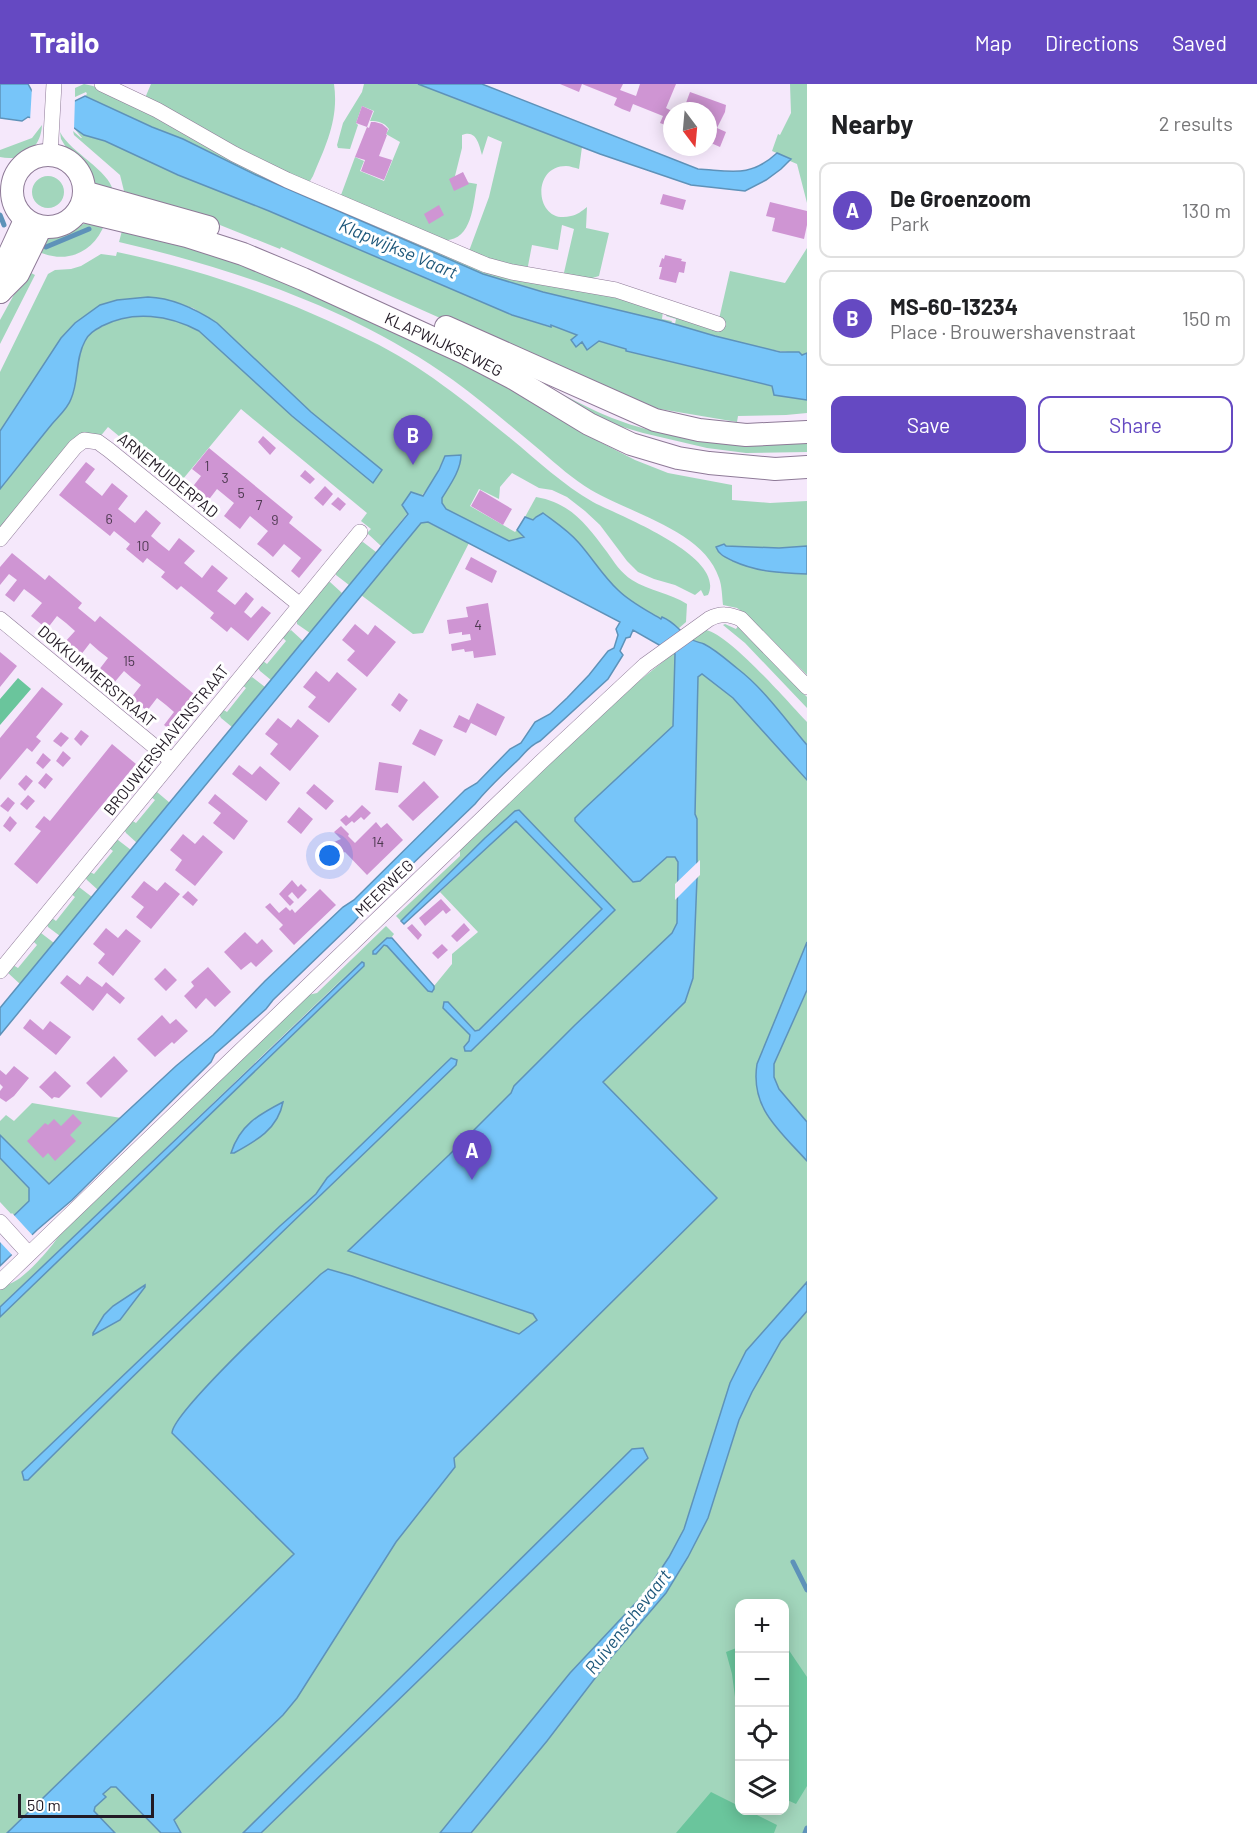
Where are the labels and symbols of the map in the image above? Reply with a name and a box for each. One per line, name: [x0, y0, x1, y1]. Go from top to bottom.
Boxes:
north arrow: [663, 102, 717, 156]
water label: Klapwijkse Vaart: [336, 213, 461, 283]
street label: KLAPWIJKSEWEG: [382, 308, 506, 380]
pin: B: [394, 416, 432, 465]
street label: ARNEMUIDERPAD: [114, 428, 222, 521]
house number: 1: [205, 457, 209, 474]
house number: 3: [221, 469, 229, 486]
house number: 5: [237, 484, 245, 501]
house number: 7: [256, 496, 263, 513]
house number: 6: [105, 510, 113, 527]
house number: 9: [271, 511, 279, 528]
house number: 10: [137, 537, 149, 554]
house number: 4: [474, 616, 482, 633]
street label: DOKKUMMERSTRAAT: [34, 621, 160, 730]
house number: 15: [123, 652, 135, 669]
street label: BROUWERSHAVENSTRAAT: [99, 661, 232, 819]
house number: 14: [372, 833, 384, 850]
your location: [315, 841, 344, 870]
street label: MEERWEG: [351, 855, 417, 920]
pin: A: [452, 1130, 492, 1180]
water label: Ruivenschevaart: [579, 1564, 675, 1678]
scale bar: [18, 1791, 154, 1818]

